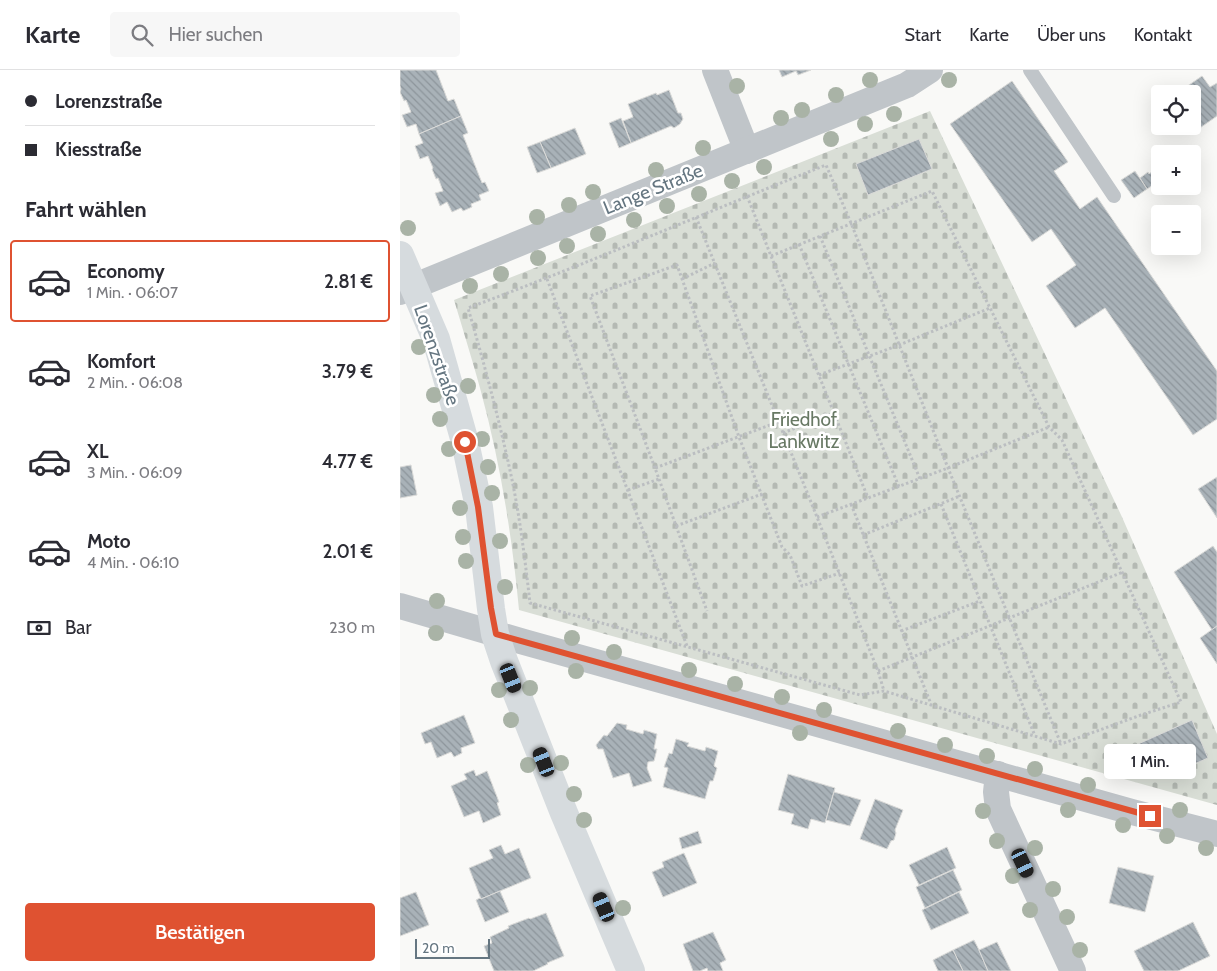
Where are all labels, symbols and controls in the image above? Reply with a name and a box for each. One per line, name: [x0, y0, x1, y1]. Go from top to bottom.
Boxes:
search box: [110, 12, 460, 57]
text: Karte: [25, 20, 80, 49]
icon: search: [128, 21, 156, 49]
text: Hier suchen: [168, 23, 263, 46]
text: Start: [905, 24, 941, 46]
text: Karte: [969, 24, 1009, 46]
text: Über uns: [1037, 24, 1106, 46]
text: Kontakt: [1134, 24, 1192, 46]
map controls: [1151, 85, 1201, 255]
button: locate: [1151, 85, 1201, 135]
text: Lorenzstraße: [55, 90, 162, 113]
text: Kiesstraße: [55, 138, 142, 161]
button: +: [1151, 145, 1201, 195]
street label: Lange Straße: [600, 158, 706, 219]
text: Fahrt wählen: [25, 196, 147, 223]
button: −: [1151, 205, 1201, 255]
icon: car: [27, 259, 72, 304]
text: Economy: [87, 260, 165, 283]
text: 2.81 €: [324, 270, 373, 293]
text: 1 Min. · 06:07: [87, 283, 178, 302]
street label: Lorenzstraße: [409, 302, 465, 408]
icon: car: [27, 349, 72, 394]
text: Komfort: [87, 350, 156, 373]
text: 3.79 €: [322, 360, 373, 383]
text: 2 Min. · 06:08: [87, 373, 183, 392]
park label: Friedhof Lankwitz: [769, 408, 840, 453]
route start: [454, 431, 476, 453]
icon: car: [27, 439, 72, 484]
text: XL: [87, 440, 108, 463]
text: 4.77 €: [322, 450, 373, 473]
text: 3 Min. · 06:09: [87, 463, 183, 482]
icon: car: [27, 529, 72, 574]
text: Moto: [87, 530, 131, 553]
text: 2.01 €: [322, 540, 373, 563]
text: 4 Min. · 06:10: [87, 553, 179, 572]
icon: cash: [25, 614, 53, 642]
text: Bar: [65, 616, 91, 639]
text: 230 m: [329, 618, 375, 637]
car: [498, 661, 523, 695]
callout: 1 Min.: [1104, 744, 1196, 778]
car: [531, 745, 556, 779]
text: 1 Min.: [1131, 752, 1169, 771]
route end: [1139, 805, 1161, 827]
car: [1009, 846, 1036, 880]
car: [591, 890, 616, 924]
button: Bestätigen: [25, 903, 375, 961]
scale bar: [415, 936, 490, 959]
text: 20 m: [422, 939, 455, 957]

